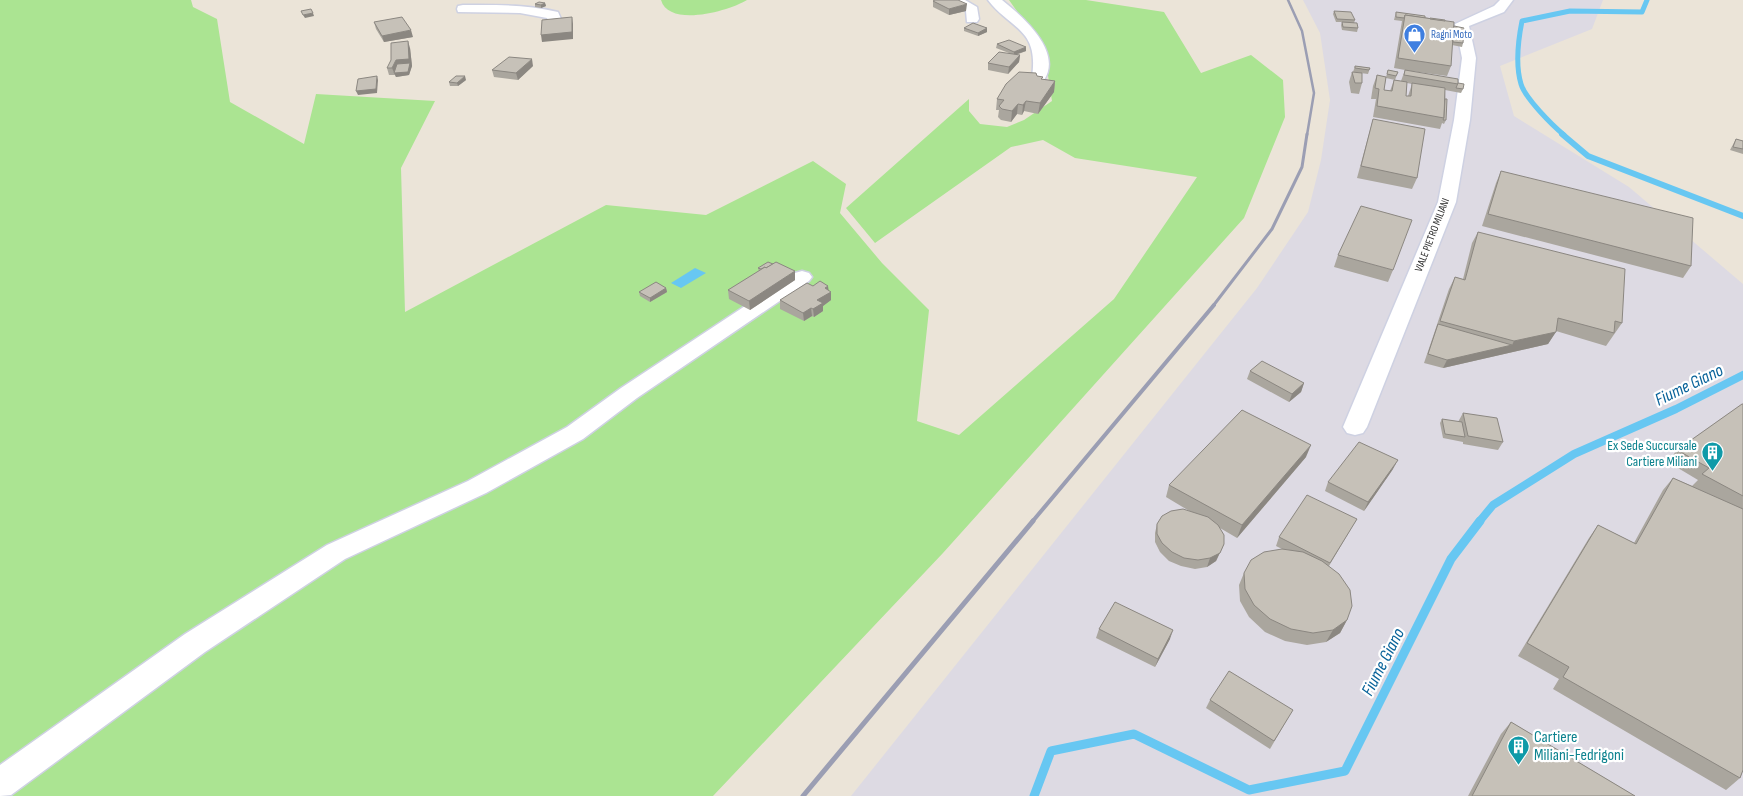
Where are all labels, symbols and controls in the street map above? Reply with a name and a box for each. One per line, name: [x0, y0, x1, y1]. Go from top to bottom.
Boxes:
shop icon: Ragni Moto: [1403, 22, 1427, 53]
place label: Ragni Moto: [1431, 28, 1472, 41]
street label: VIALE PIETRO MILIANI: [1412, 196, 1452, 274]
water label: Fiume Giano: [1652, 359, 1727, 410]
place label: Ex Sede Succursale Cartiere Miliani: [1607, 437, 1697, 470]
building icon: Ex Sede Succursale Cartiere Miliani: [1701, 441, 1725, 472]
water label: Fiume Giano: [1357, 624, 1409, 699]
place label: Cartiere Miliani-Fedrigoni: [1534, 728, 1624, 765]
building icon: Cartiere Miliani-Fedrigoni: [1506, 734, 1530, 765]

